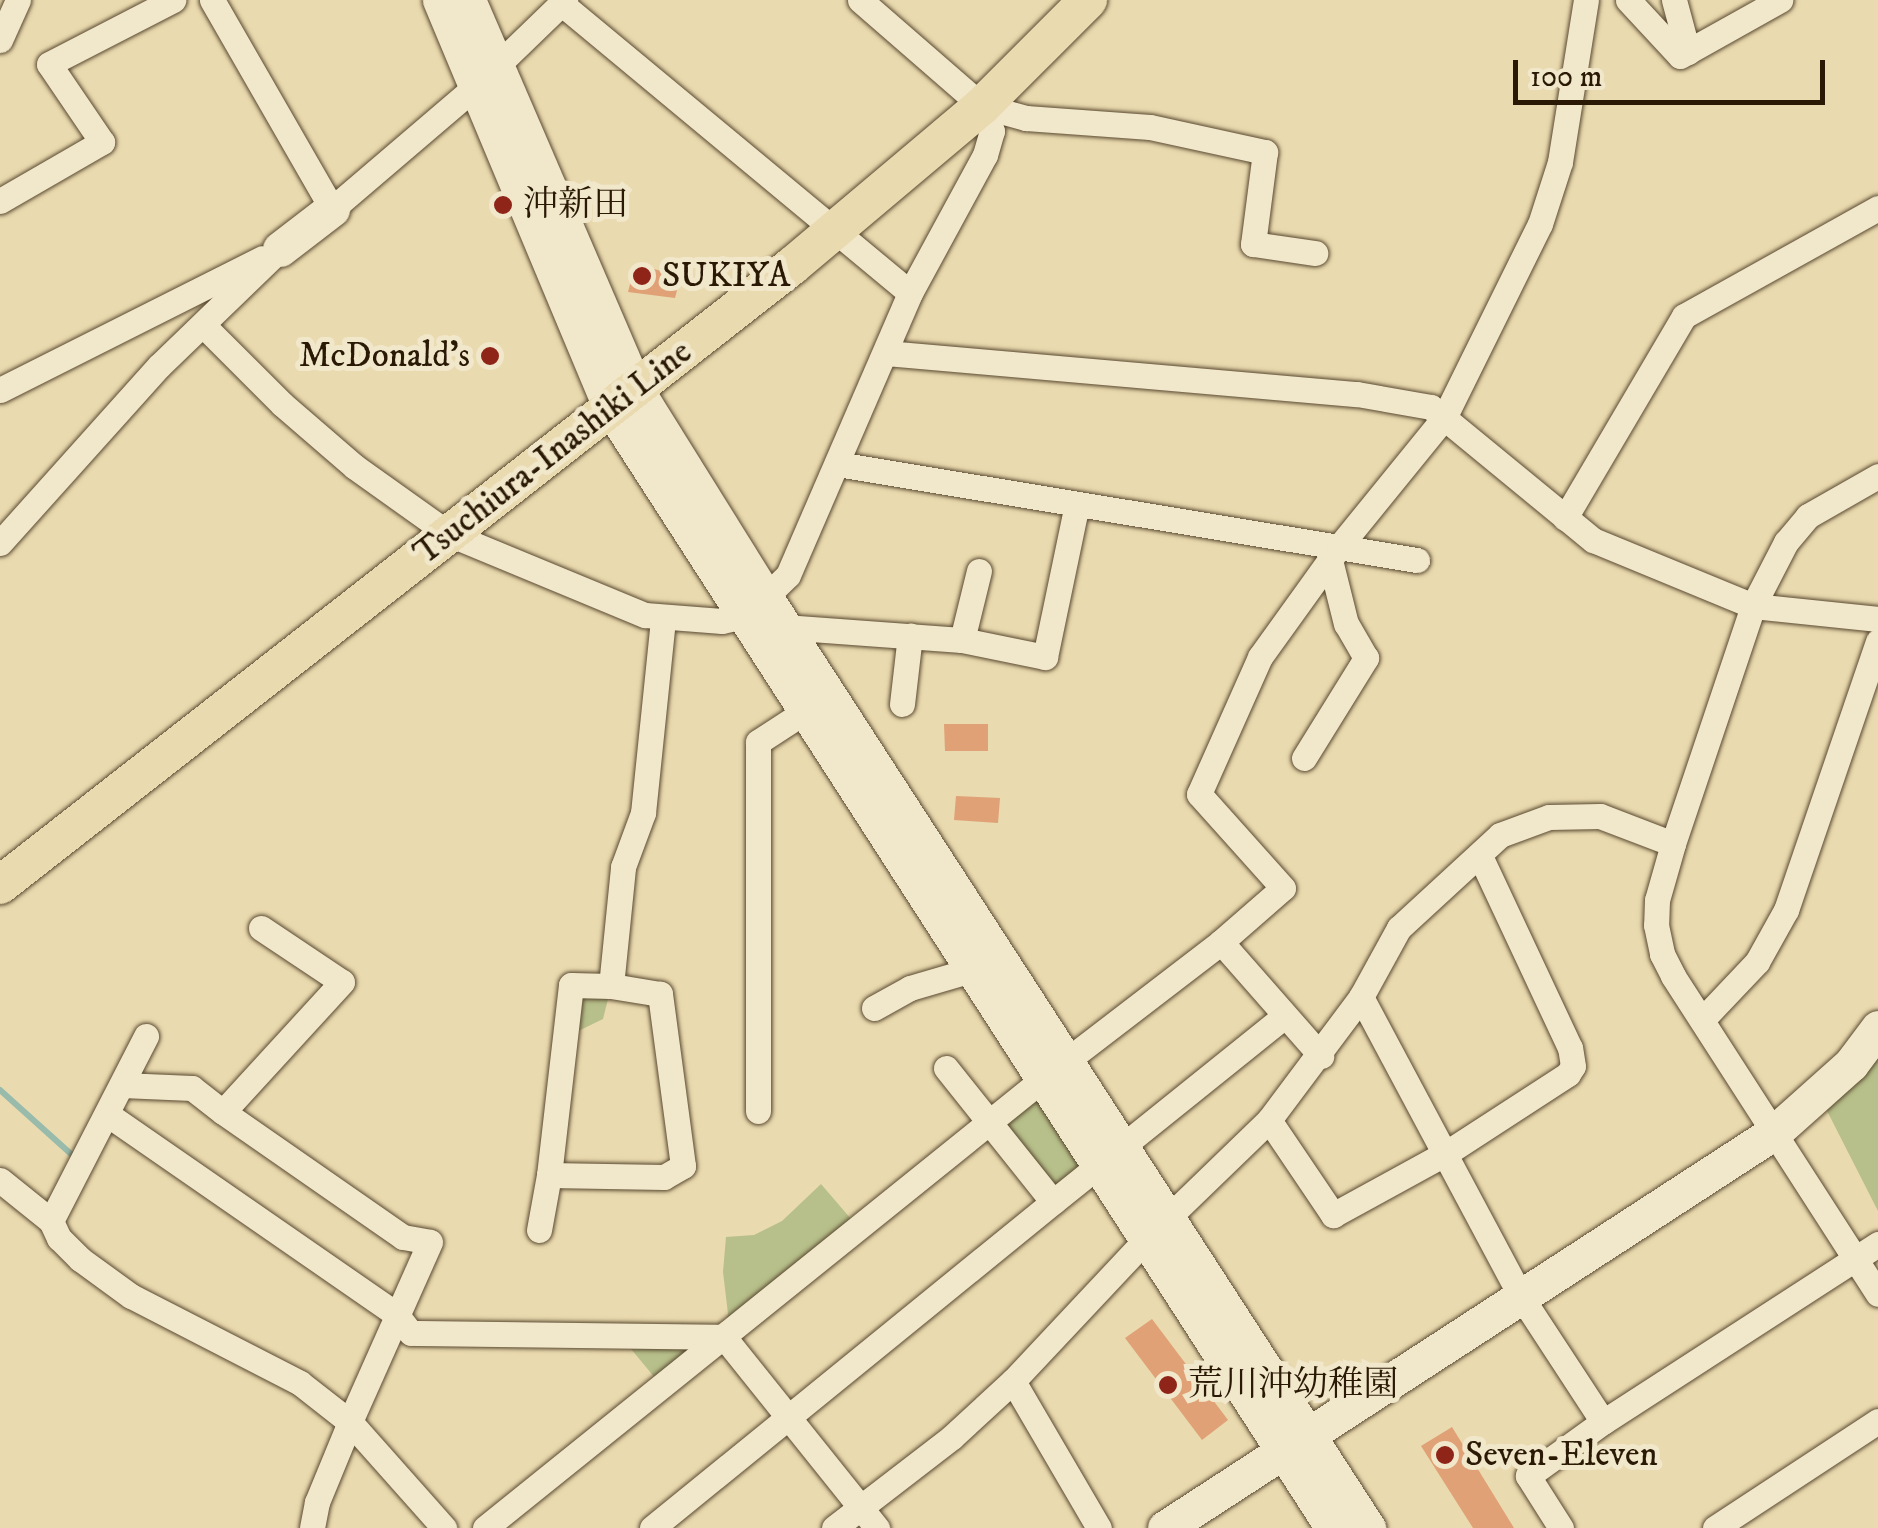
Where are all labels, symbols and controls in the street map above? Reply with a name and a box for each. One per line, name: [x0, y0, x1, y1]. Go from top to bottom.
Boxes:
scale bar: [1518, 40, 1830, 102]
text: 100 m: [1530, 59, 1602, 96]
place label: 沖新田: [523, 184, 628, 226]
marker: 沖新田: [492, 194, 514, 216]
place label: SUKIYA: [662, 255, 790, 297]
marker: SUKIYA: [631, 265, 653, 287]
street label: Tsuchiura-Inashiki Line: [406, 331, 700, 575]
place label: McDonald's: [299, 335, 470, 377]
marker: McDonald's: [479, 345, 501, 367]
place label: 荒川沖幼稚園: [1188, 1364, 1398, 1406]
marker: 荒川沖幼稚園: [1157, 1374, 1179, 1396]
place label: Seven-Eleven: [1465, 1434, 1658, 1476]
marker: Seven-Eleven: [1434, 1444, 1456, 1466]

